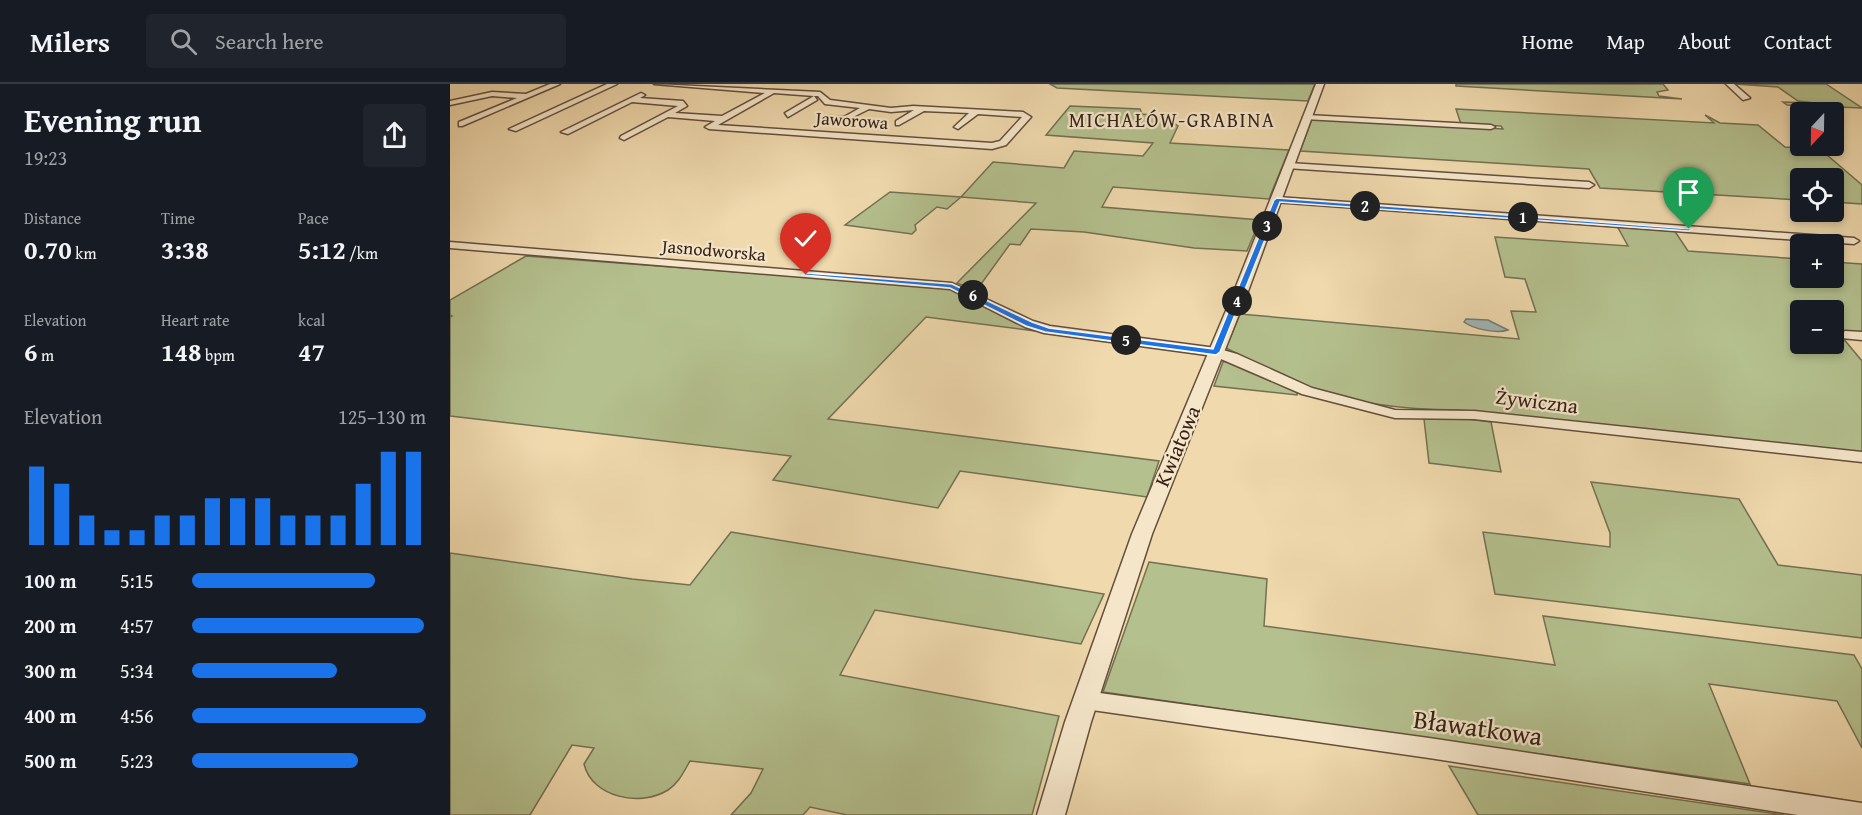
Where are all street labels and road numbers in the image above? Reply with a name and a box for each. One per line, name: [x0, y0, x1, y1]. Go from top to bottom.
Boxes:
street label: Jaworowa: [813, 104, 890, 136]
street label: Jasnodworska: [659, 232, 768, 268]
street label: Żywiczna: [1494, 381, 1580, 421]
street label: Kwiatowa: [1146, 401, 1208, 491]
street label: Bławatkowa: [1411, 699, 1546, 755]

